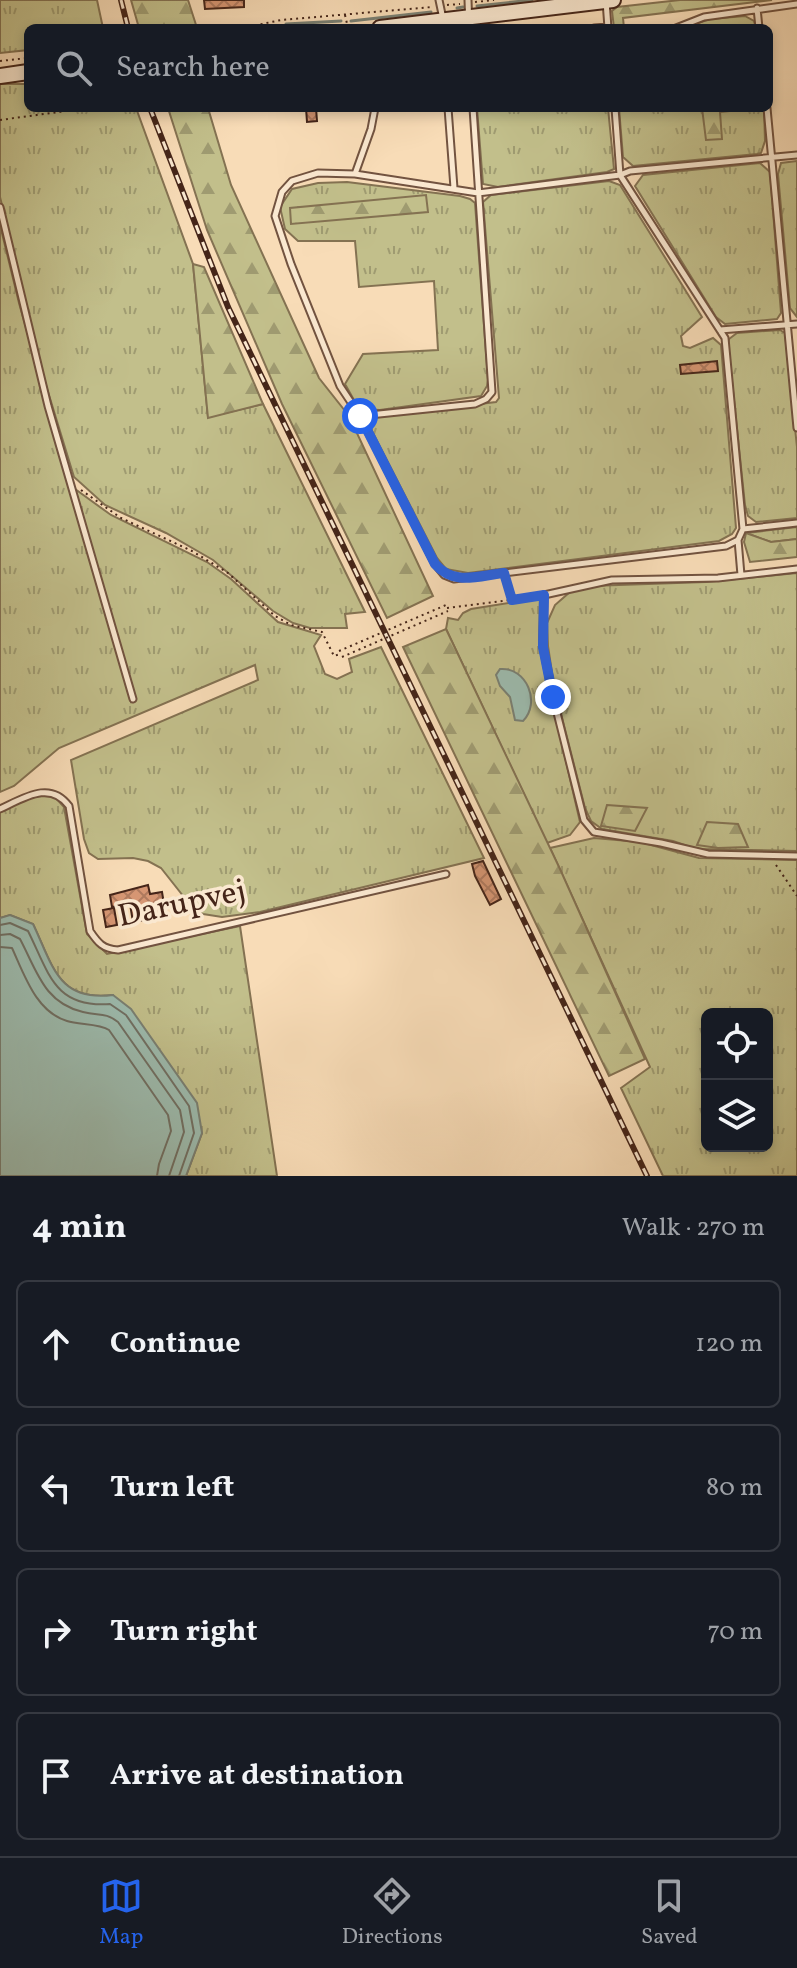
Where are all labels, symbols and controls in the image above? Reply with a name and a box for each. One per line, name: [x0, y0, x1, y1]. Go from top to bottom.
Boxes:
search box: [24, 24, 773, 112]
icon: search: [52, 46, 96, 90]
text: Search here: [116, 47, 270, 89]
route start: [342, 398, 378, 434]
route end: [535, 679, 571, 715]
street label: Darupvej: [114, 870, 250, 940]
map controls: [701, 1008, 773, 1152]
button: locate: [701, 1008, 773, 1080]
button: layers: [701, 1080, 773, 1152]
text: 4 min: [32, 1205, 127, 1252]
text: Walk · 270 m: [622, 1210, 765, 1246]
icon: ahead: [34, 1322, 78, 1366]
text: Continue: [110, 1323, 241, 1365]
text: 120 m: [695, 1326, 763, 1362]
icon: left: [34, 1466, 78, 1510]
text: Turn left: [110, 1467, 234, 1509]
text: 80 m: [706, 1470, 763, 1506]
icon: right: [34, 1610, 78, 1654]
text: Turn right: [110, 1611, 258, 1653]
text: 70 m: [708, 1614, 763, 1650]
icon: arrive: [34, 1754, 78, 1798]
text: Arrive at destination: [110, 1755, 404, 1797]
tab: Map: [99, 1874, 143, 1953]
tab: Directions: [342, 1874, 443, 1953]
tab: Saved: [641, 1874, 698, 1953]

